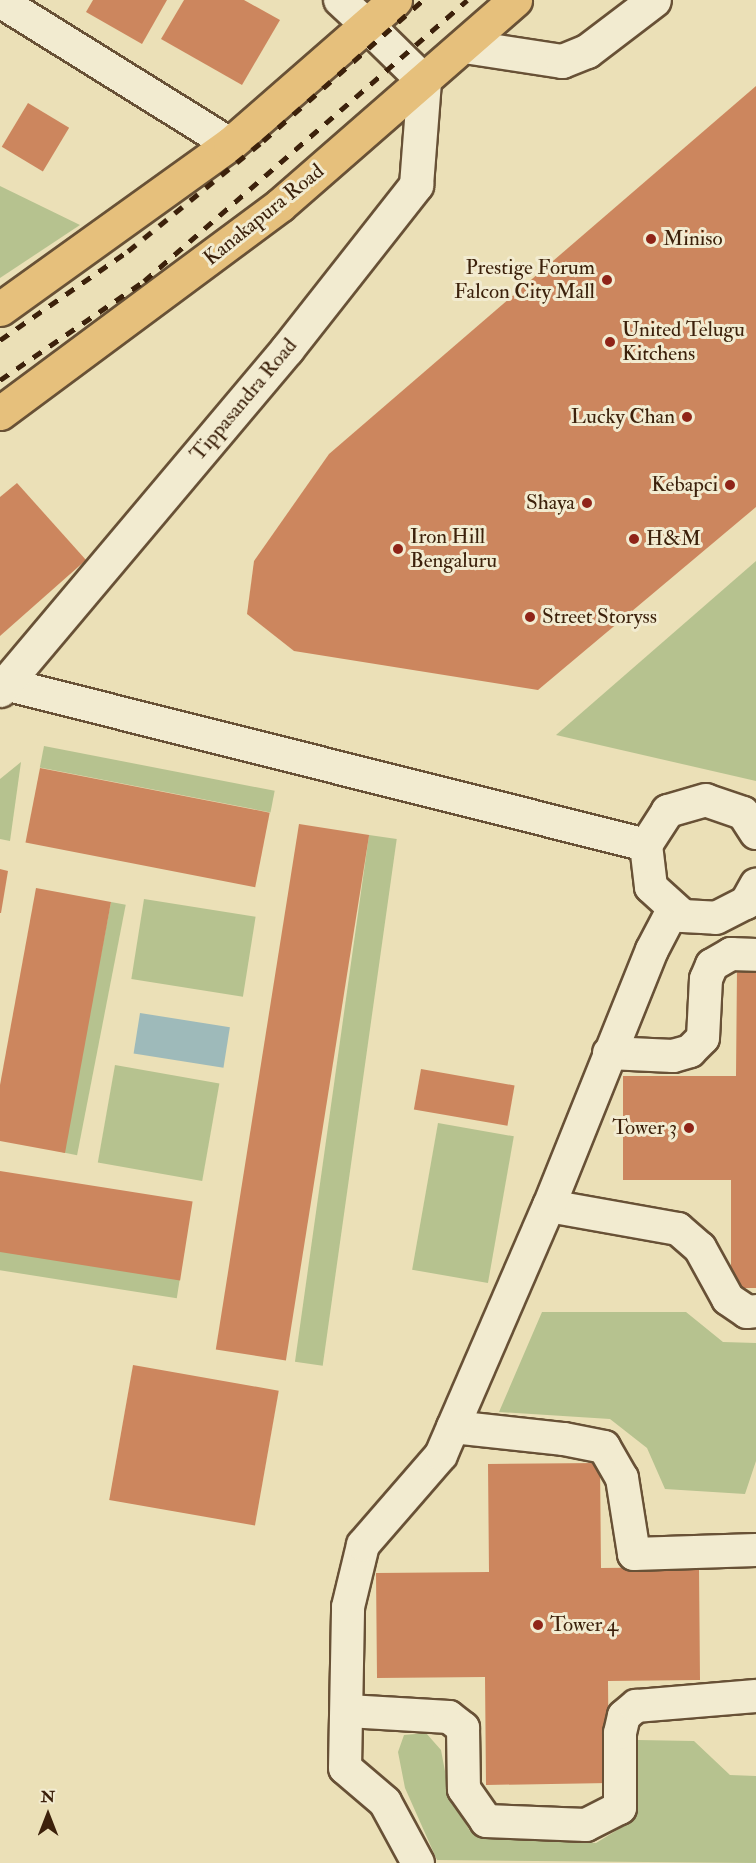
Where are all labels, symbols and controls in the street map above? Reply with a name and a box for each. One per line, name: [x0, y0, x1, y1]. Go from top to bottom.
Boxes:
street label: Kanakapura Road: [199, 159, 329, 271]
place label: Miniso: [663, 226, 723, 252]
marker: Miniso: [644, 232, 658, 246]
place label: Prestige Forum Falcon City Mall: [454, 255, 595, 305]
marker: Prestige Forum Falcon City Mall: [600, 273, 614, 287]
place label: United Telugu Kitchens: [622, 317, 745, 367]
street label: Tippasandra Road: [185, 334, 303, 466]
marker: United Telugu Kitchens: [603, 335, 617, 349]
place label: Lucky Chan: [571, 404, 675, 430]
marker: Lucky Chan: [680, 410, 694, 424]
place label: Kebapci: [651, 472, 718, 498]
marker: Kebapci: [723, 478, 737, 492]
place label: Shaya: [526, 490, 575, 516]
marker: Shaya: [580, 496, 594, 510]
place label: Iron Hill Bengaluru: [410, 524, 497, 574]
place label: H&M: [646, 526, 701, 552]
marker: H&M: [627, 532, 641, 546]
marker: Iron Hill Bengaluru: [391, 542, 405, 556]
place label: Street Storyss: [542, 604, 657, 630]
marker: Street Storyss: [523, 610, 537, 624]
place label: Tower 3: [612, 1115, 677, 1141]
marker: Tower 3: [682, 1121, 696, 1135]
place label: Tower 4: [550, 1612, 618, 1638]
marker: Tower 4: [531, 1618, 545, 1632]
north arrow: [18, 1785, 78, 1845]
text: N: [41, 1787, 55, 1807]

